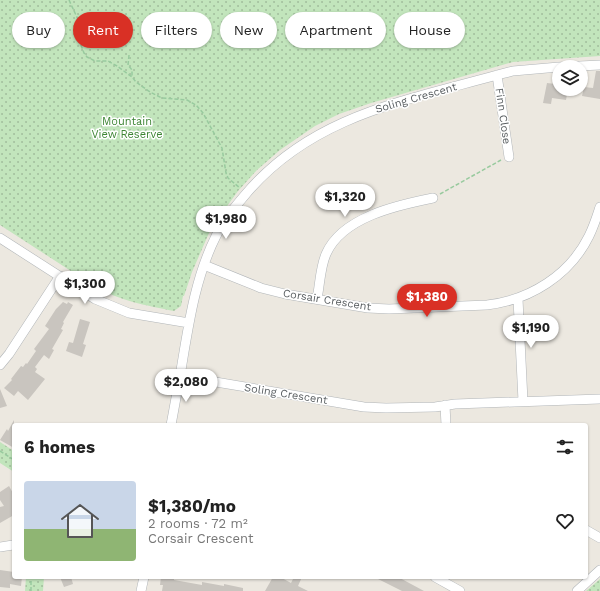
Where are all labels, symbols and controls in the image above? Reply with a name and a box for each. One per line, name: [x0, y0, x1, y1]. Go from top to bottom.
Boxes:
chip: Buy: [12, 12, 65, 48]
chip: Rent: [73, 12, 133, 48]
chip: Filters: [141, 12, 212, 48]
chip: New: [220, 12, 277, 48]
chip: Apartment: [285, 12, 386, 48]
chip: House: [394, 12, 465, 48]
map controls: [552, 60, 588, 96]
button: layers: [552, 60, 588, 96]
street label: Soling Crescent: [374, 80, 459, 116]
street label: Finn Close: [493, 87, 513, 145]
park label: Mountain View Reserve: [91, 115, 163, 141]
pin: $1,320: [312, 184, 378, 218]
text: $1,320: [324, 189, 366, 204]
pin: $1,980: [193, 206, 259, 240]
text: $1,980: [205, 211, 247, 226]
pin: $1,300: [52, 271, 118, 305]
text: $1,300: [64, 276, 106, 291]
pin: $1,380: [394, 284, 460, 318]
street label: Corsair Crescent: [282, 287, 372, 313]
text: $1,380: [406, 289, 448, 304]
pin: $1,190: [498, 315, 564, 349]
text: $1,190: [512, 320, 550, 335]
pin: $2,080: [153, 369, 219, 403]
text: $2,080: [164, 374, 208, 389]
street label: Soling Crescent: [243, 381, 329, 407]
icon: filters: [554, 436, 576, 458]
text: 6 homes: [24, 437, 95, 457]
text: $1,380/mo: [148, 496, 236, 516]
icon: home: [56, 497, 104, 545]
icon: heart: [554, 510, 576, 532]
text: 2 rooms · 72 m²: [148, 516, 248, 531]
text: Corsair Crescent: [148, 531, 253, 546]

